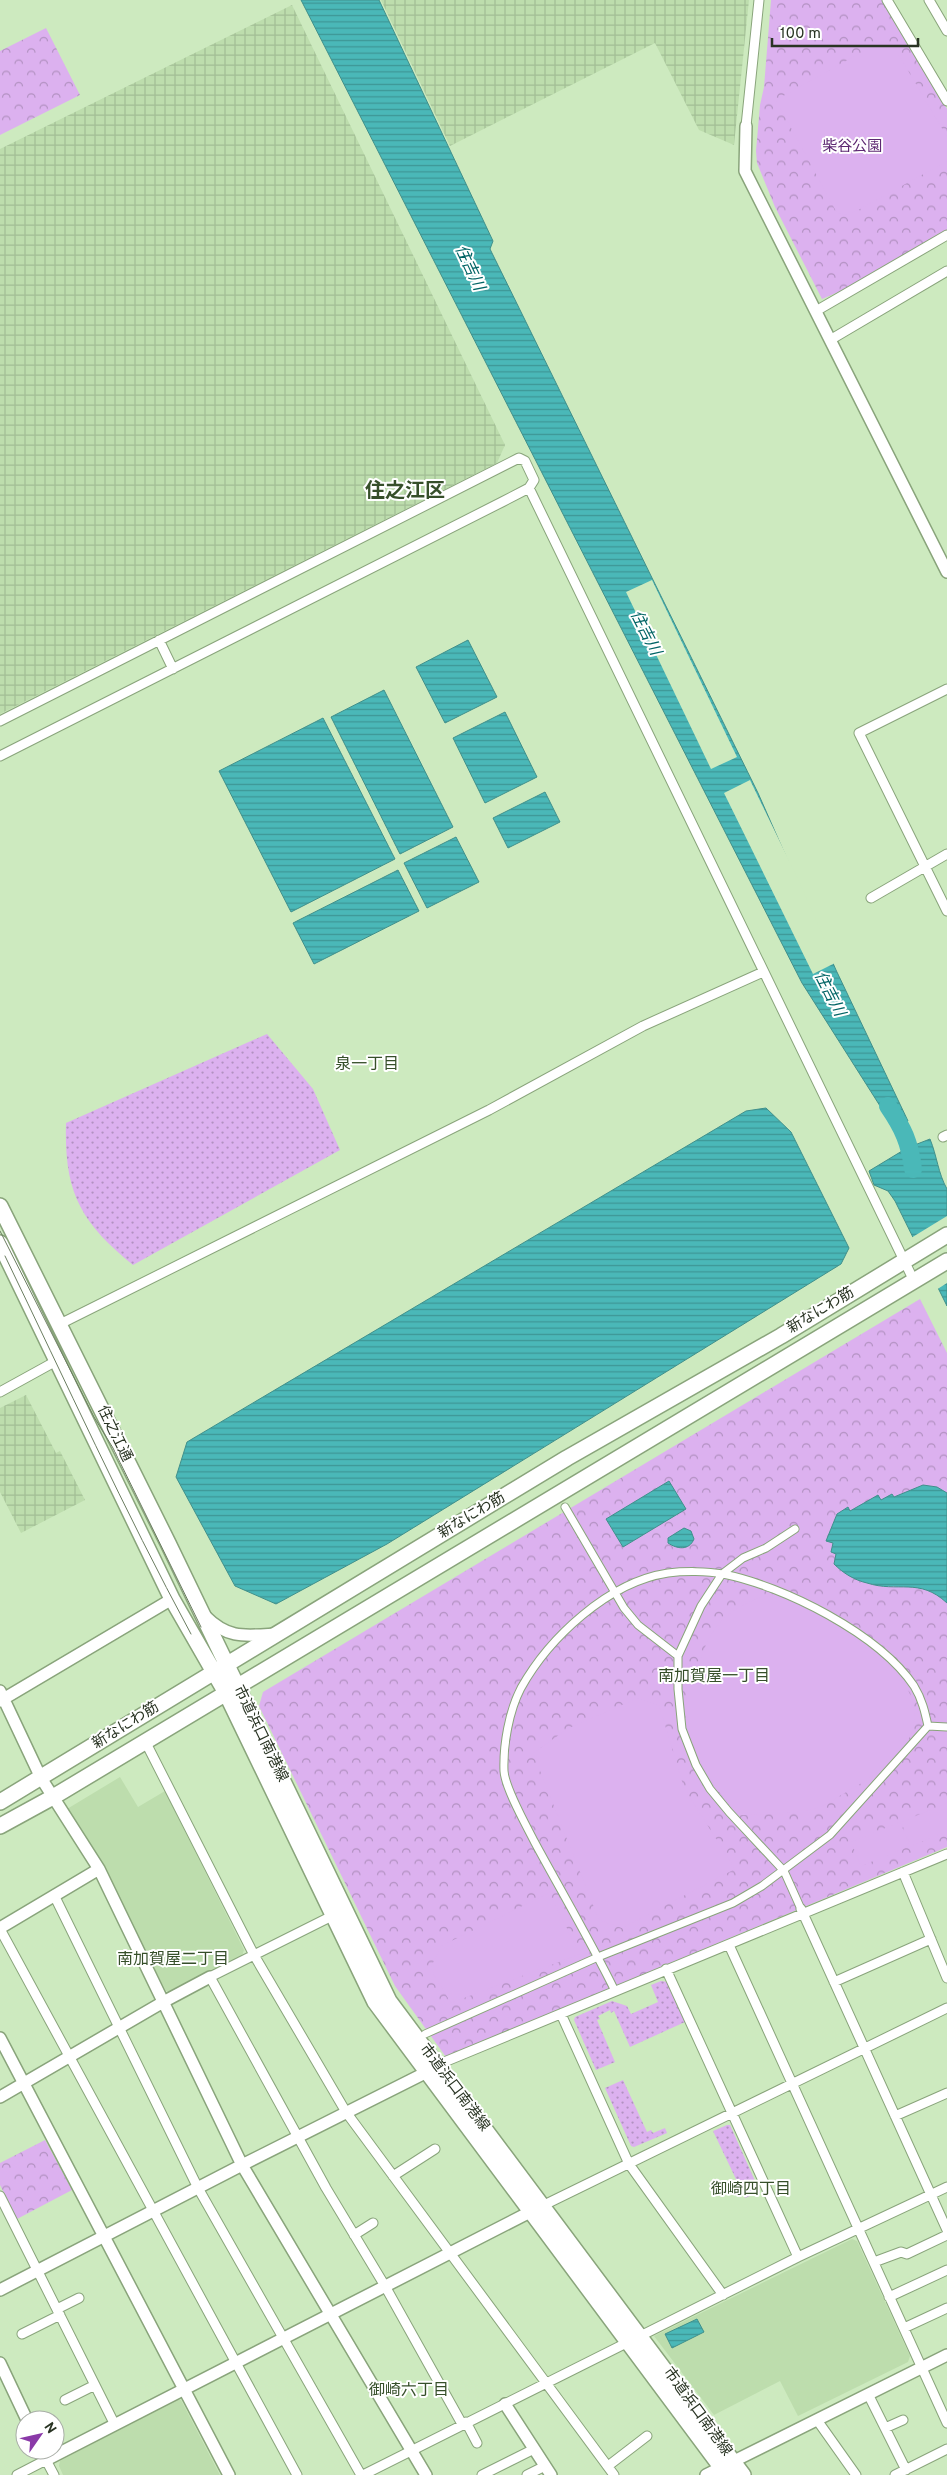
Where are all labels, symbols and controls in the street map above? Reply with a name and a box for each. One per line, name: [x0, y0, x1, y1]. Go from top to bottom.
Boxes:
scale bar: [772, 15, 918, 47]
text: 100 m: [780, 25, 821, 44]
park label: 柴谷公園: [822, 138, 882, 157]
water label: 住吉川: [450, 242, 489, 296]
district label: 住之江区: [365, 479, 445, 505]
water label: 住吉川: [625, 607, 666, 661]
water label: 住吉川: [809, 968, 850, 1022]
district label: 泉一丁目: [335, 1055, 399, 1075]
street label: 新なにわ筋: [784, 1284, 858, 1338]
street label: 住之江通: [92, 1403, 136, 1465]
street label: 新なにわ筋: [435, 1489, 509, 1543]
district label: 南加賀屋一丁目: [658, 1667, 770, 1687]
street label: 市道浜口南港線: [228, 1683, 292, 1785]
street label: 新なにわ筋: [89, 1698, 163, 1754]
district label: 南加賀屋二丁目: [117, 1950, 229, 1970]
street label: 市道浜口南港線: [415, 2040, 493, 2136]
district label: 御崎四丁目: [711, 2180, 791, 2200]
street label: 市道浜口南港線: [658, 2364, 736, 2460]
district label: 御崎六丁目: [369, 2381, 449, 2401]
north arrow: [15, 2410, 65, 2460]
text: N: [40, 2420, 59, 2437]

